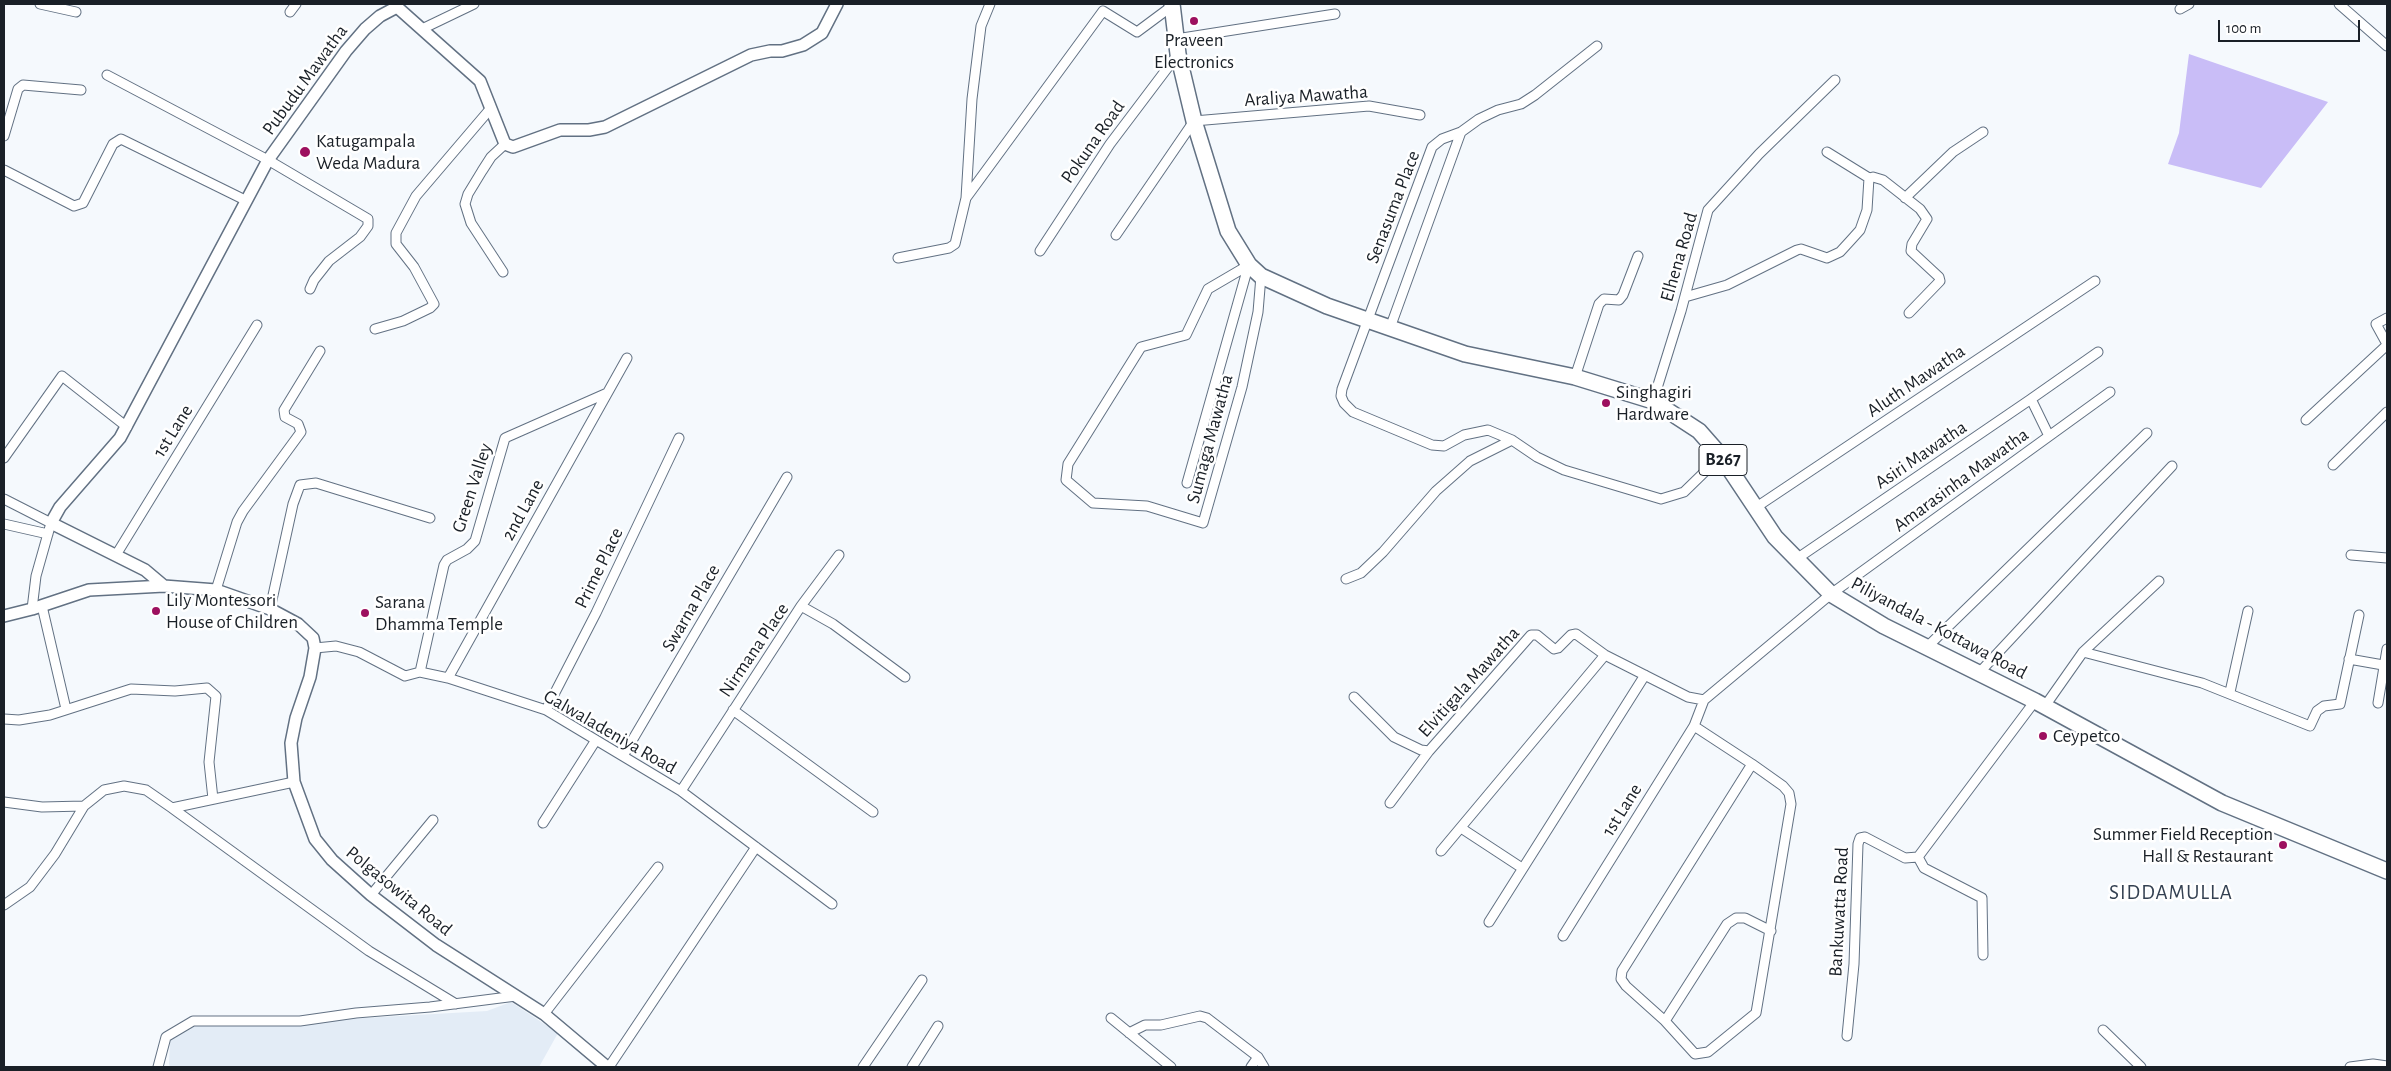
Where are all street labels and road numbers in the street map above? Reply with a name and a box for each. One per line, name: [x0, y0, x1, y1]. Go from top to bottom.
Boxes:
street label: Pubudu Mawatha: [257, 20, 353, 140]
street label: Araliya Mawatha: [1243, 80, 1369, 112]
street label: Pokuna Road: [1056, 96, 1130, 188]
street label: Senasuma Place: [1361, 147, 1425, 267]
street label: Elhena Road: [1655, 210, 1703, 304]
street label: Aluth Mawatha: [1862, 340, 1970, 422]
street label: Sumaga Mawatha: [1182, 372, 1238, 506]
street label: 1st Lane: [148, 400, 198, 462]
street label: Asiri Mawatha: [1871, 416, 1971, 494]
street label: Amarasinha Mawatha: [1889, 423, 2033, 537]
street label: Green Valley: [447, 441, 497, 535]
road number: B267: [1699, 444, 1747, 476]
street label: 2nd Lane: [497, 475, 549, 545]
street label: Prime Place: [570, 524, 628, 612]
street label: Swarna Place: [657, 560, 725, 656]
street label: Piliyandala - Kottawa Road: [1847, 572, 2031, 684]
street label: Nirmana Place: [714, 599, 794, 701]
street label: Elvitigala Mawatha: [1413, 622, 1525, 742]
street label: Galwaladeniya Road: [539, 685, 681, 779]
street label: 1st Lane: [1597, 779, 1647, 841]
street label: Polgasowita Road: [341, 841, 457, 941]
street label: Bankuwatta Road: [1824, 847, 1854, 977]

